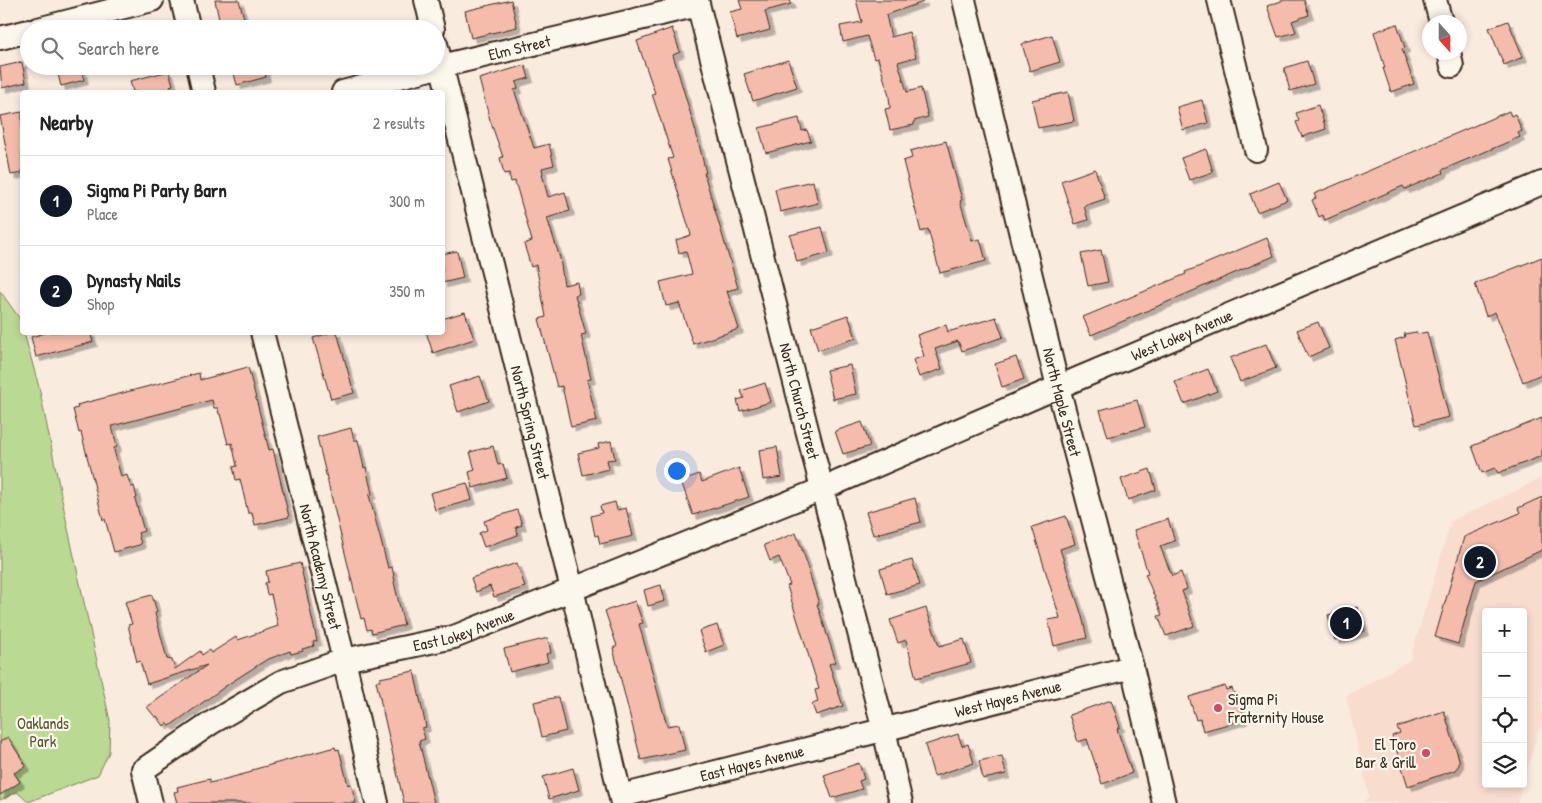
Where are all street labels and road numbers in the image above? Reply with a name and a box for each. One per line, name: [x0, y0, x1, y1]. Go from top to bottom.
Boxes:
street label: Elm Street: [486, 29, 553, 65]
street label: West Lokey Avenue: [1128, 303, 1237, 366]
street label: North Church Street: [774, 341, 825, 462]
street label: North Maple Street: [1038, 346, 1087, 459]
street label: North Spring Street: [506, 363, 555, 482]
street label: North Academy Street: [294, 502, 347, 632]
street label: East Lokey Avenue: [411, 603, 518, 656]
street label: West Hayes Avenue: [952, 674, 1064, 722]
street label: East Hayes Avenue: [698, 739, 807, 787]

